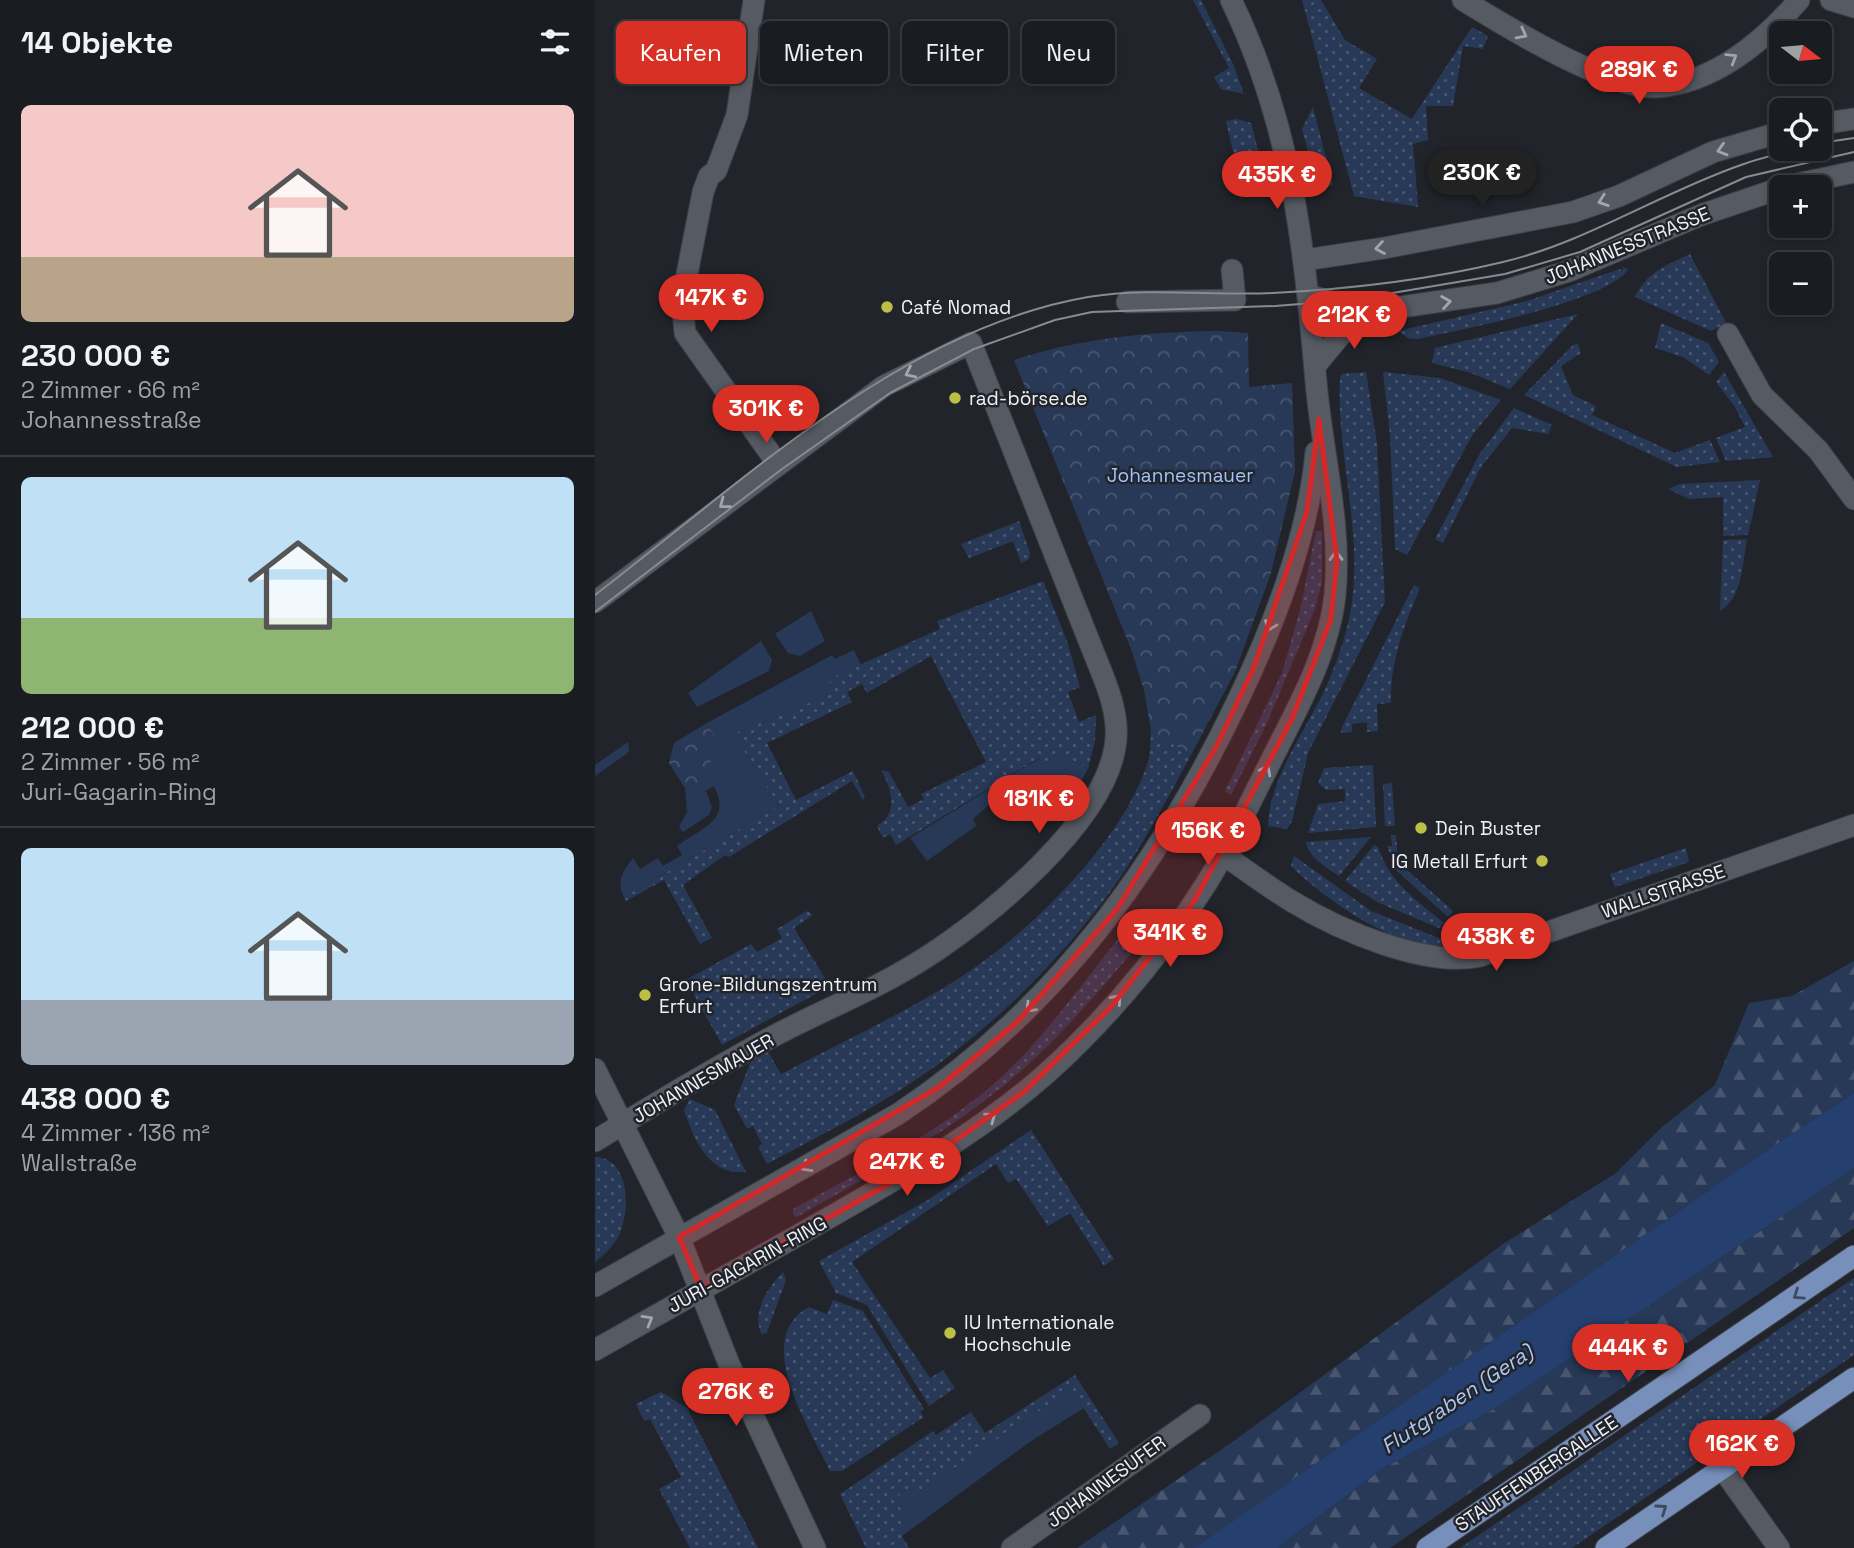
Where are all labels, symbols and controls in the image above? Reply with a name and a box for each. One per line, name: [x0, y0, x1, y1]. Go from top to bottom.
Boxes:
chip: Kaufen: [616, 21, 746, 84]
chip: Mieten: [760, 21, 888, 84]
chip: Filter: [902, 21, 1008, 84]
chip: Neu: [1022, 21, 1115, 84]
north arrow: [1769, 21, 1832, 84]
map controls: [1769, 21, 1832, 315]
text: 14 Objekte: [21, 23, 173, 62]
icon: filters: [536, 23, 574, 61]
one-way arrow: [1515, 25, 1528, 39]
pin: 289K €: [1582, 46, 1696, 106]
text: 289K €: [1600, 54, 1678, 84]
one-way arrow: [1724, 54, 1737, 67]
button: locate: [1769, 98, 1832, 161]
one-way arrow: [1716, 141, 1728, 156]
icon: home: [235, 150, 361, 276]
pin: 230K €: [1425, 150, 1539, 209]
pin: 435K €: [1220, 152, 1334, 211]
text: 230K €: [1443, 157, 1521, 187]
text: 435K €: [1238, 159, 1316, 189]
button: +: [1769, 175, 1832, 238]
one-way arrow: [1597, 193, 1609, 207]
street label: JOHANNESSTRASSE: [1541, 201, 1713, 290]
one-way arrow: [1375, 240, 1386, 255]
button: −: [1769, 252, 1832, 315]
pin: 147K €: [654, 274, 768, 334]
text: 147K €: [675, 282, 747, 312]
pin: 212K €: [1297, 292, 1411, 351]
place label: Café Nomad: [901, 295, 1011, 320]
one-way arrow: [1440, 295, 1452, 310]
marker: Café Nomad: [879, 299, 895, 315]
text: 212K €: [1317, 299, 1391, 329]
text: 230 000 €: [21, 336, 170, 375]
one-way arrow: [905, 365, 917, 379]
text: 2 Zimmer · 66 m²: [21, 375, 200, 405]
pin: 301K €: [709, 386, 823, 445]
place label: rad-börse.de: [969, 386, 1088, 411]
marker: rad-börse.de: [947, 390, 963, 406]
text: 301K €: [728, 393, 804, 423]
text: Johannesstraße: [21, 405, 202, 435]
park label: Johannesmauer: [1107, 463, 1253, 488]
one-way arrow: [720, 495, 732, 508]
icon: home: [235, 522, 361, 648]
one-way arrow: [1329, 551, 1344, 562]
one-way arrow: [1264, 619, 1278, 631]
text: 212 000 €: [21, 708, 164, 747]
text: 2 Zimmer · 56 m²: [21, 747, 200, 777]
one-way arrow: [1258, 765, 1272, 777]
pin: 181K €: [982, 776, 1096, 835]
text: Juri-Gagarin-Ring: [21, 777, 217, 807]
text: 181K €: [1004, 783, 1074, 813]
pin: 156K €: [1151, 808, 1265, 867]
text: 156K €: [1171, 815, 1245, 845]
place label: Dein Buster: [1435, 816, 1541, 841]
marker: Dein Buster: [1413, 820, 1429, 836]
place label: IG Metall Erfurt: [1391, 849, 1528, 874]
marker: IG Metall Erfurt: [1534, 853, 1550, 869]
street label: WALLSTRASSE: [1598, 859, 1728, 924]
icon: home: [235, 893, 361, 1019]
pin: 341K €: [1113, 909, 1227, 969]
pin: 438K €: [1439, 914, 1553, 973]
text: 341K €: [1133, 917, 1207, 947]
text: 438K €: [1457, 921, 1535, 951]
place label: Grone-Bildungszentrum Erfurt: [659, 972, 877, 1019]
marker: Grone-Bildungszentrum Erfurt: [637, 987, 653, 1003]
one-way arrow: [1109, 994, 1121, 1007]
one-way arrow: [1026, 1000, 1039, 1013]
street label: JOHANNESMAUER: [628, 1028, 778, 1129]
text: 438 000 €: [21, 1079, 170, 1118]
one-way arrow: [983, 1113, 996, 1125]
text: 4 Zimmer · 136 m²: [21, 1118, 210, 1148]
pin: 247K €: [850, 1138, 964, 1198]
text: 247K €: [869, 1146, 945, 1176]
text: Wallstraße: [21, 1148, 137, 1178]
one-way arrow: [800, 1159, 813, 1172]
street label: JURI-GAGARIN-RING: [663, 1210, 831, 1318]
one-way arrow: [1792, 1287, 1805, 1300]
place label: IU Internationale Hochschule: [964, 1310, 1115, 1357]
one-way arrow: [641, 1315, 654, 1328]
pin: 444K €: [1571, 1324, 1685, 1384]
marker: IU Internationale Hochschule: [942, 1325, 958, 1341]
text: 444K €: [1588, 1332, 1668, 1362]
water label: Flutgraben (Gera): [1376, 1337, 1539, 1459]
pin: 276K €: [679, 1368, 793, 1428]
text: 276K €: [698, 1376, 774, 1406]
street label: STAUFFENBERGALLEE: [1450, 1410, 1622, 1537]
pin: 162K €: [1685, 1420, 1799, 1480]
text: 162K €: [1705, 1428, 1779, 1458]
street label: JOHANNESUFER: [1042, 1430, 1171, 1533]
one-way arrow: [1654, 1505, 1667, 1517]

